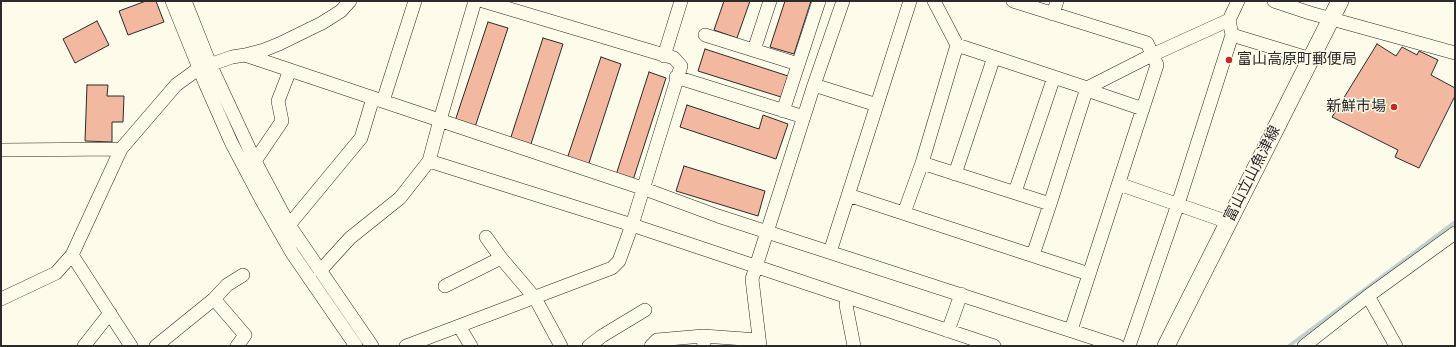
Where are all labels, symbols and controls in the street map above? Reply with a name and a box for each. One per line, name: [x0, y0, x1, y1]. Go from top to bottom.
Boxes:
place label: 富山高原町郵便局: [1237, 51, 1357, 69]
marker: 富山高原町郵便局: [1224, 55, 1234, 65]
place label: 新鮮市場: [1326, 98, 1386, 116]
marker: 新鮮市場: [1389, 102, 1399, 112]
street label: 富山立山魚津線: [1221, 123, 1285, 225]

